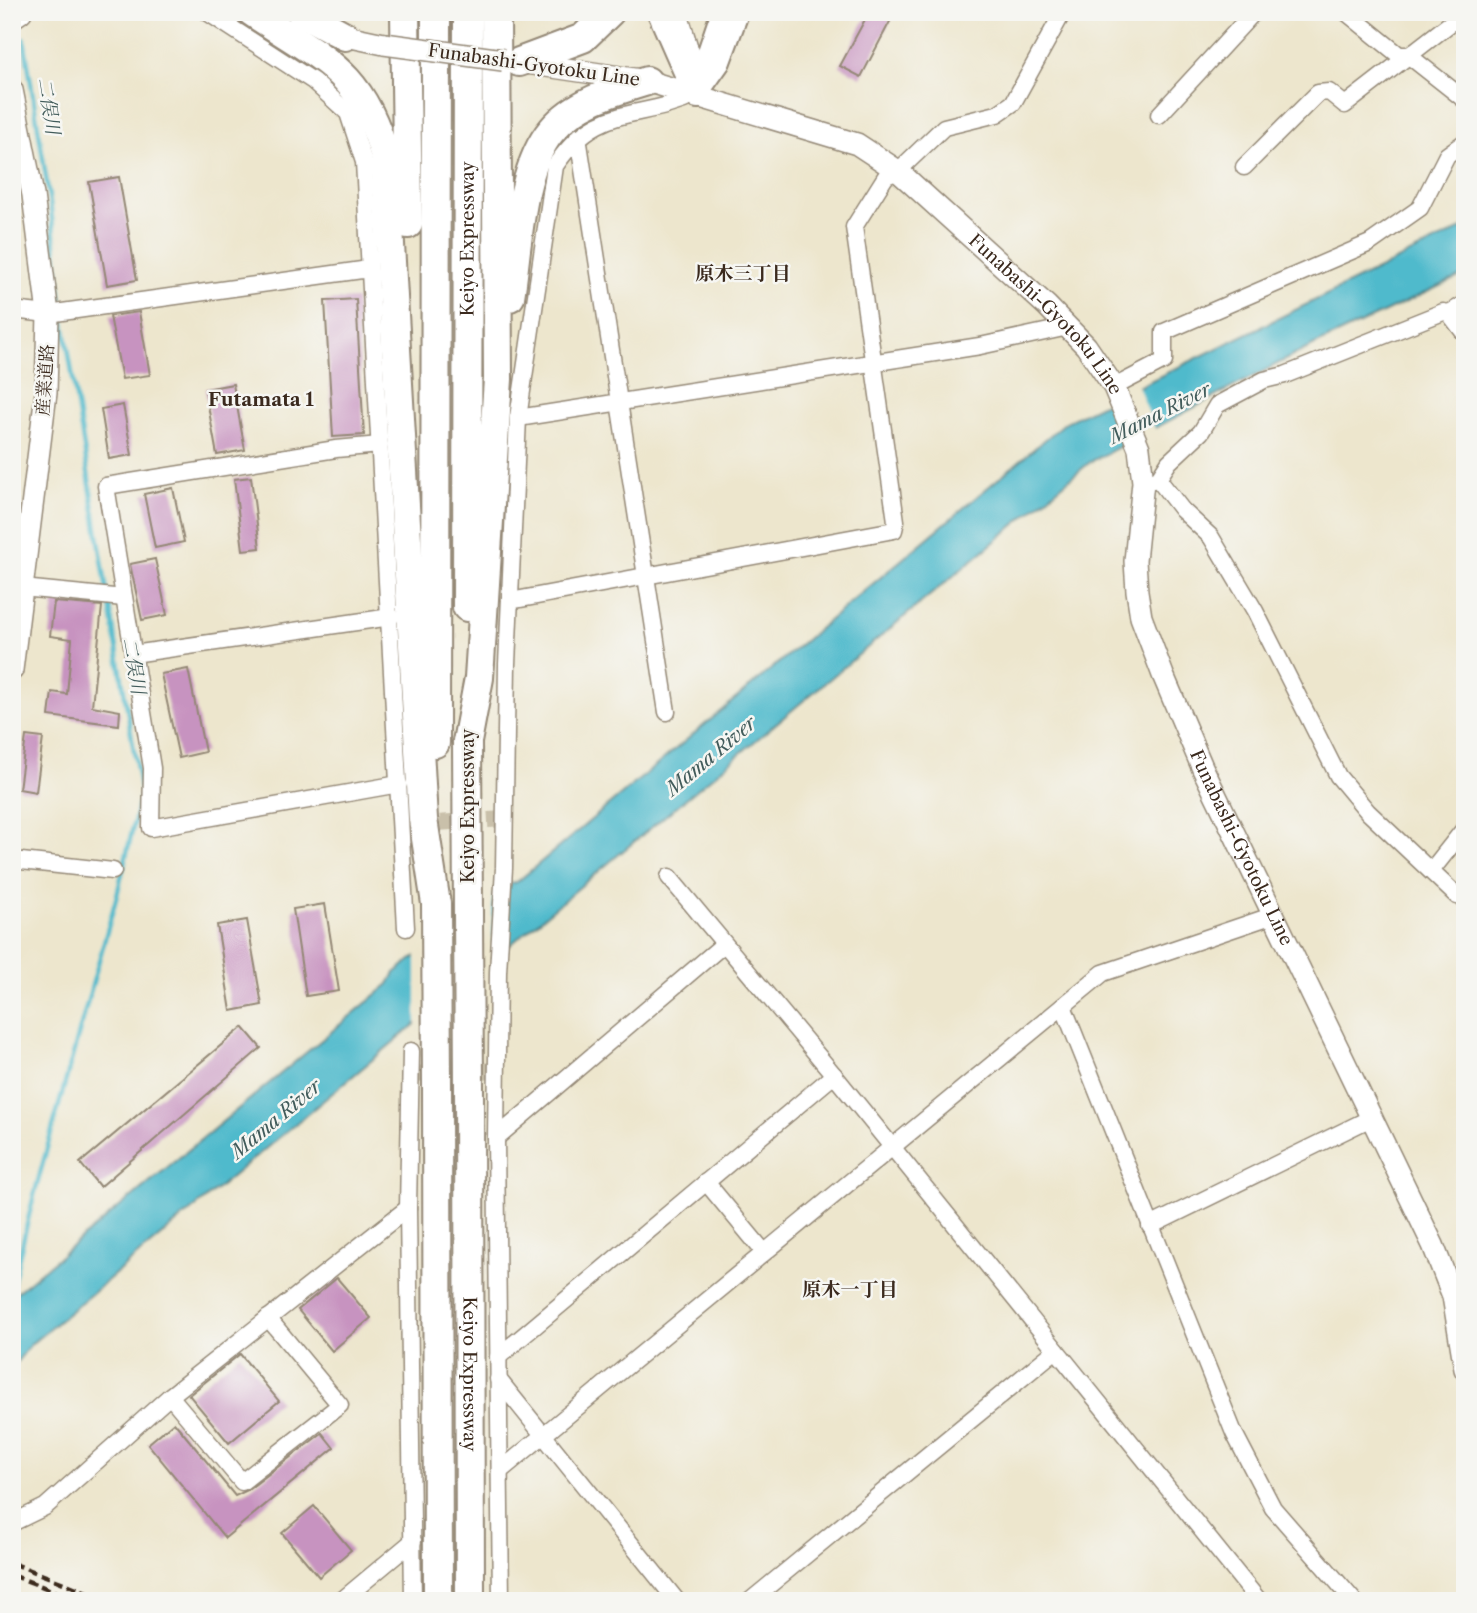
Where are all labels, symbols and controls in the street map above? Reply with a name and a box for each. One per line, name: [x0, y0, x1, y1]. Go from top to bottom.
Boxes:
street label: Funabashi-Gyotoku Line: [427, 39, 641, 91]
water label: 二俣川: [33, 76, 65, 138]
street label: Keiyo Expressway: [456, 161, 479, 316]
street label: Funabashi-Gyotoku Line: [964, 229, 1127, 397]
district label: 原木三丁目: [695, 262, 791, 285]
street label: 産業道路: [32, 343, 58, 417]
water label: Mama River: [1104, 377, 1216, 449]
district label: Futamata 1: [208, 388, 314, 411]
water label: 二俣川: [118, 636, 151, 698]
water label: Mama River: [660, 711, 762, 802]
street label: Keiyo Expressway: [457, 728, 479, 883]
street label: Funabashi-Gyotoku Line: [1185, 747, 1298, 949]
water label: Mama River: [225, 1074, 327, 1165]
district label: 原木一丁目: [802, 1278, 898, 1301]
street label: Keiyo Expressway: [458, 1297, 481, 1452]

